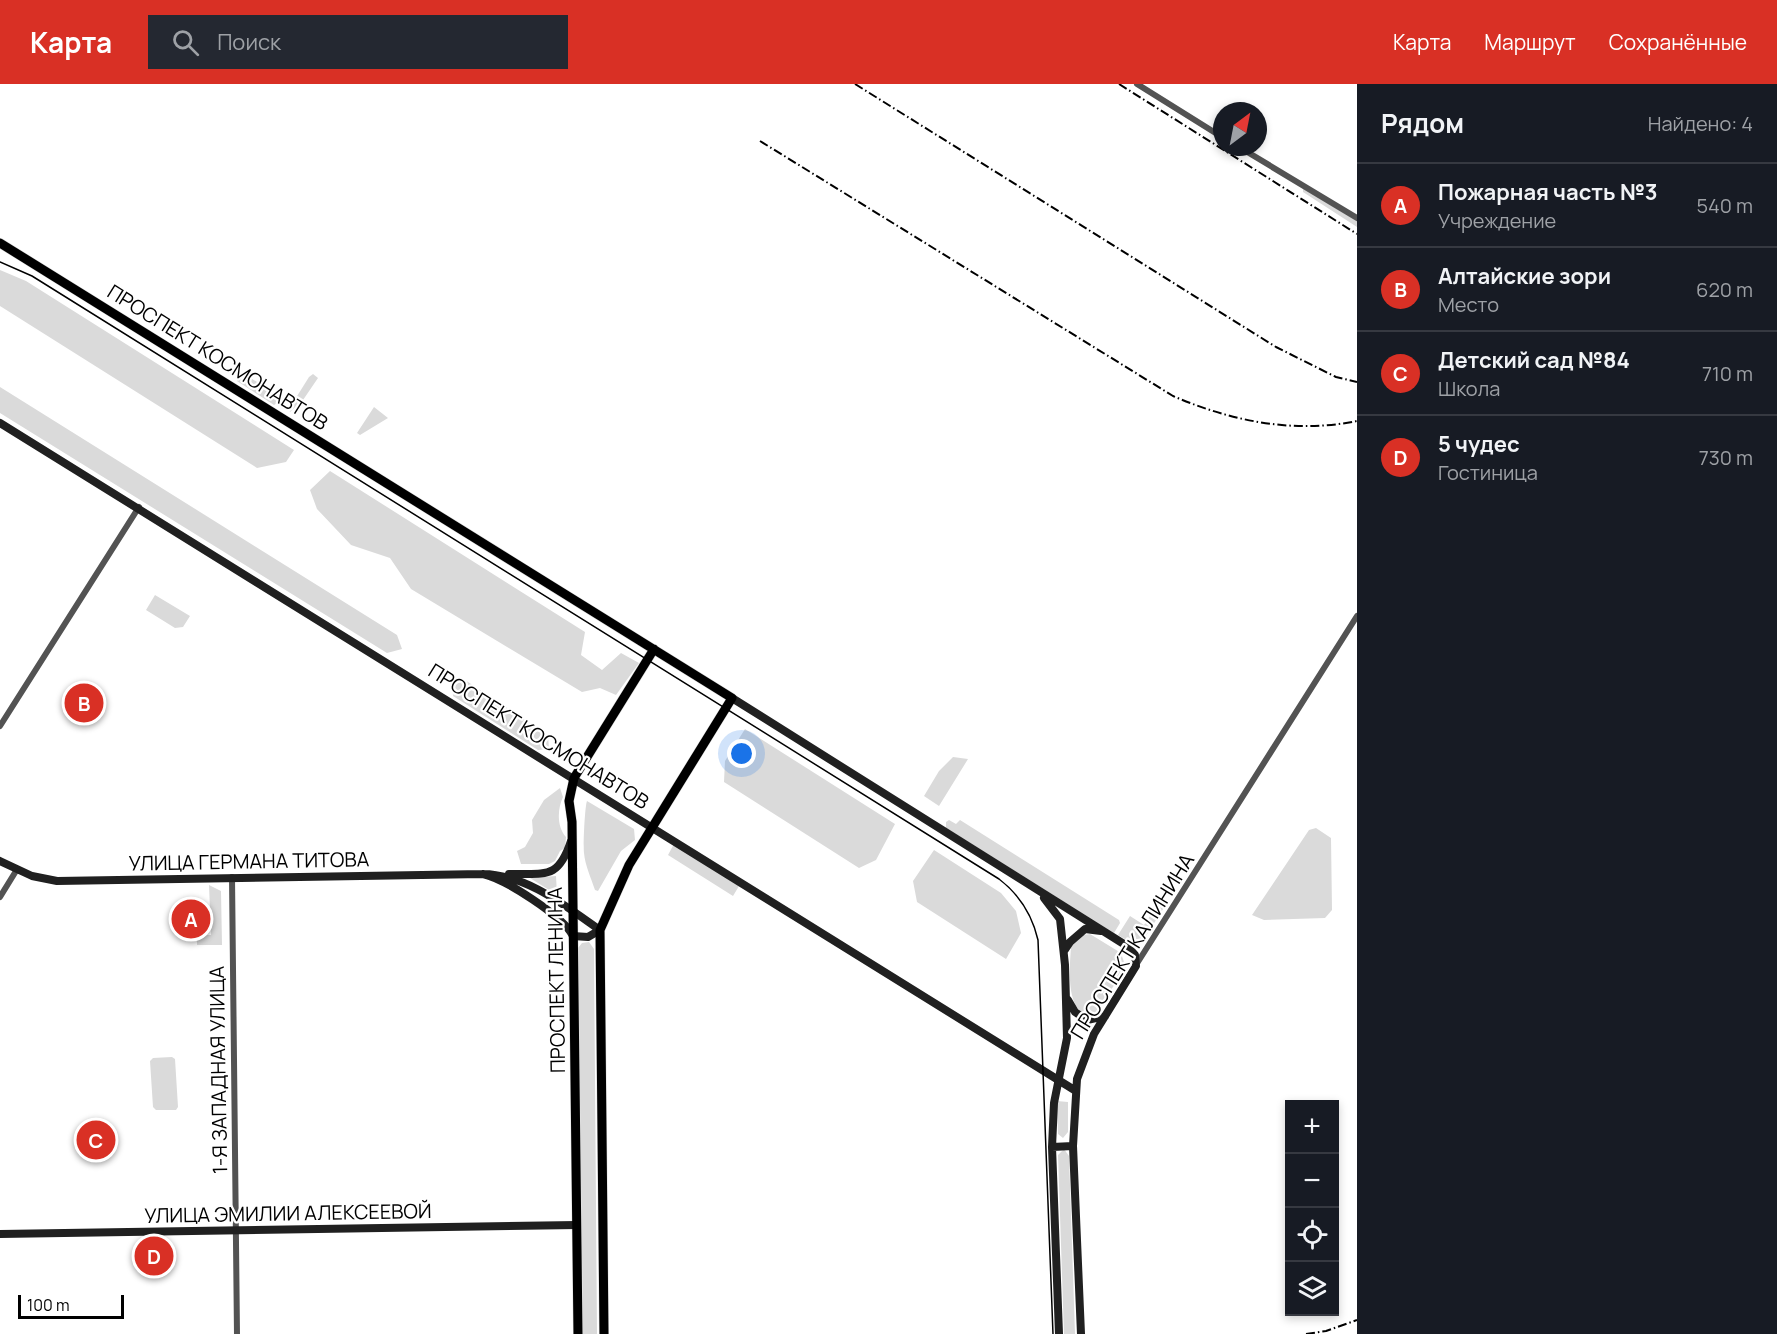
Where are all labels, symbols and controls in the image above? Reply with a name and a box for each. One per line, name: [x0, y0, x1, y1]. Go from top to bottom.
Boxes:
search box: [148, 15, 568, 69]
text: Карта: [30, 23, 112, 61]
icon: search: [169, 26, 202, 59]
text: Поиск: [217, 27, 281, 57]
text: Карта: [1393, 28, 1451, 56]
text: Маршрут: [1484, 28, 1576, 56]
text: Сохранённые: [1609, 28, 1747, 56]
north arrow: [1213, 102, 1267, 156]
text: Рядом: [1381, 105, 1464, 141]
text: Найдено: 4: [1648, 110, 1753, 137]
text: Пожарная часть №3: [1438, 177, 1658, 207]
text: A: [1394, 192, 1407, 219]
text: 540 m: [1697, 192, 1753, 219]
text: Учреждение: [1438, 207, 1556, 234]
text: Алтайские зори: [1438, 261, 1611, 291]
text: B: [1394, 276, 1407, 303]
text: 620 m: [1696, 276, 1753, 303]
street label: ПРОСПЕКТ КОСМОНАВТОВ: [103, 278, 333, 436]
text: Место: [1438, 291, 1499, 318]
text: Детский сад №84: [1438, 345, 1630, 375]
text: C: [1393, 360, 1408, 387]
text: 710 m: [1702, 360, 1753, 387]
text: Школа: [1438, 375, 1500, 402]
text: 5 чудес: [1438, 429, 1520, 459]
text: D: [1393, 444, 1408, 471]
text: 730 m: [1699, 444, 1753, 471]
text: Гостиница: [1438, 459, 1538, 486]
street label: ПРОСПЕКТ КОСМОНАВТОВ: [424, 657, 654, 815]
pin: B: [64, 680, 104, 726]
your location: [727, 739, 756, 768]
street label: УЛИЦА ГЕРМАНА ТИТОВА: [128, 845, 370, 877]
street label: ПРОСПЕКТ КАЛИНИНА: [1064, 848, 1200, 1044]
street label: ПРОСПЕКТ ЛЕНИНА: [541, 886, 571, 1073]
pin: A: [172, 896, 210, 942]
street label: 1-Я ЗАПАДНАЯ УЛИЦА: [203, 965, 233, 1174]
map controls: [1285, 1100, 1339, 1316]
button: +: [1285, 1100, 1339, 1154]
pin: C: [76, 1118, 116, 1162]
button: −: [1285, 1154, 1339, 1208]
street label: УЛИЦА ЭМИЛИИ АЛЕКСЕЕВОЙ: [144, 1197, 432, 1229]
button: locate: [1285, 1208, 1339, 1262]
pin: D: [134, 1234, 174, 1278]
button: layers: [1285, 1262, 1339, 1316]
scale bar: [18, 1292, 124, 1320]
text: 100 m: [27, 1294, 70, 1316]

